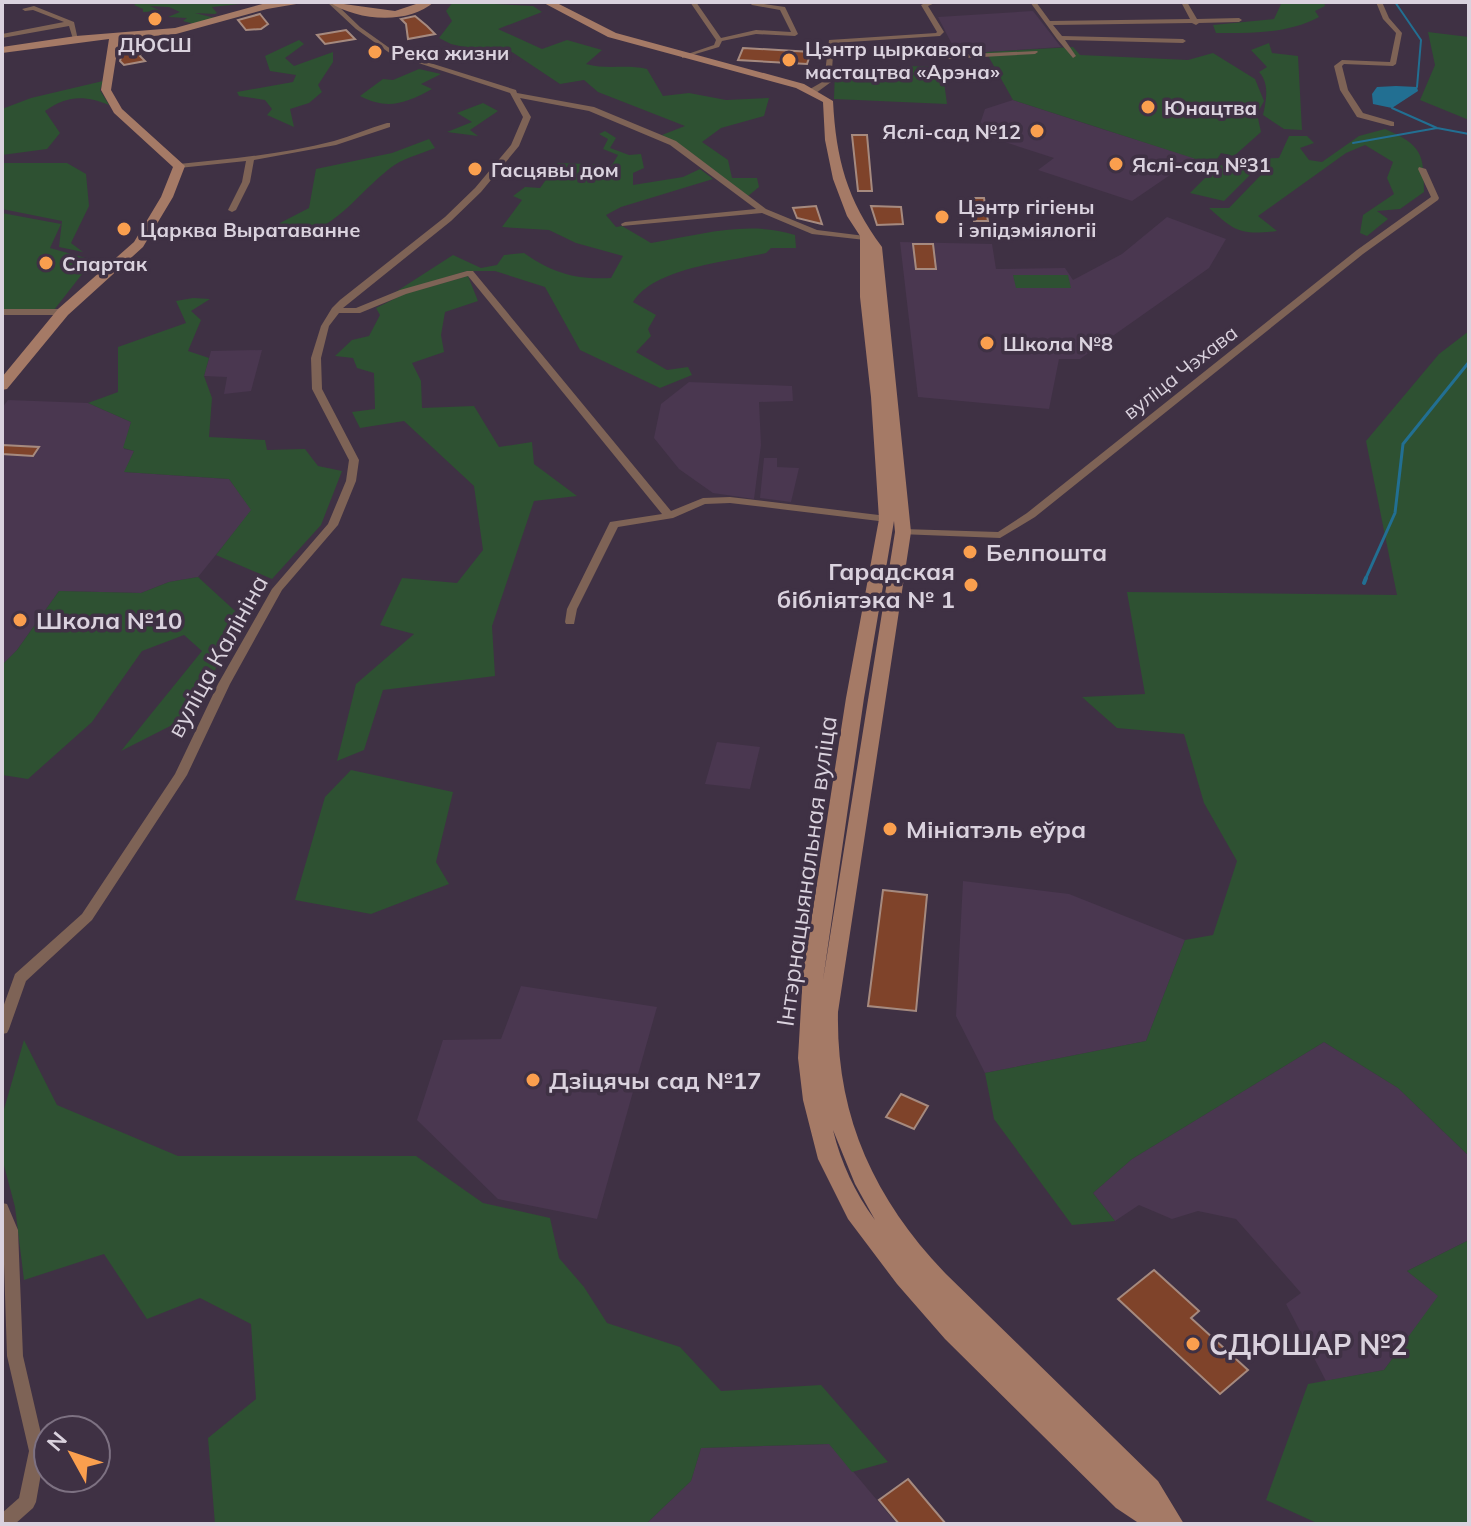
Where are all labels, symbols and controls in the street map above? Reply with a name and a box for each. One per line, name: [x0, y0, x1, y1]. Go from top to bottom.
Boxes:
marker: ДЮСШ: [146, 10, 164, 28]
place label: ДЮСШ: [118, 32, 192, 57]
place label: Цэнтр цыркавога мастацтва «Арэна»: [805, 36, 1000, 84]
place label: Река жизни: [391, 40, 509, 65]
marker: Река жизни: [366, 43, 384, 61]
marker: Цэнтр цыркавога мастацтва «Арэна»: [780, 51, 798, 69]
place label: Юнацтва: [1164, 95, 1257, 120]
marker: Юнацтва: [1139, 98, 1157, 116]
place label: Яслі-сад №12: [882, 119, 1021, 144]
marker: Яслі-сад №12: [1028, 122, 1046, 140]
place label: Яслі-сад №31: [1132, 152, 1271, 177]
marker: Яслі-сад №31: [1107, 155, 1125, 173]
place label: Гасцявы дом: [491, 157, 619, 182]
marker: Гасцявы дом: [466, 160, 484, 178]
place label: Цэнтр гігіены і эпідэміялогіі: [958, 194, 1097, 242]
marker: Цэнтр гігіены і эпідэміялогіі: [933, 208, 951, 226]
place label: Царква Выратаванне: [140, 217, 360, 242]
marker: Царква Выратаванне: [115, 220, 133, 238]
place label: Спартак: [62, 251, 148, 276]
marker: Спартак: [37, 254, 55, 272]
street label: вуліца Чэхава: [1118, 320, 1242, 424]
place label: Школа №8: [1003, 331, 1113, 356]
marker: Школа №8: [978, 334, 996, 352]
place label: Белпошта: [986, 537, 1107, 567]
marker: Белпошта: [961, 543, 979, 561]
place label: Гарадская бібліятэка № 1: [777, 556, 955, 614]
street label: вуліца Калініна: [160, 570, 274, 742]
marker: Гарадская бібліятэка № 1: [962, 576, 980, 594]
place label: Школа №10: [36, 605, 182, 635]
marker: Школа №10: [11, 611, 29, 629]
street label: Інтэрнацыянальная вуліца: [769, 714, 843, 1028]
place label: Мініатэль еўра: [906, 814, 1086, 844]
marker: Мініатэль еўра: [881, 820, 899, 838]
place label: Дзіцячы сад №17: [549, 1065, 762, 1095]
marker: Дзіцячы сад №17: [524, 1071, 542, 1089]
place label: СДЮШАР №2: [1209, 1327, 1407, 1362]
marker: СДЮШАР №2: [1184, 1335, 1202, 1353]
north arrow: [32, 1414, 112, 1494]
text: N: [41, 1426, 73, 1457]

